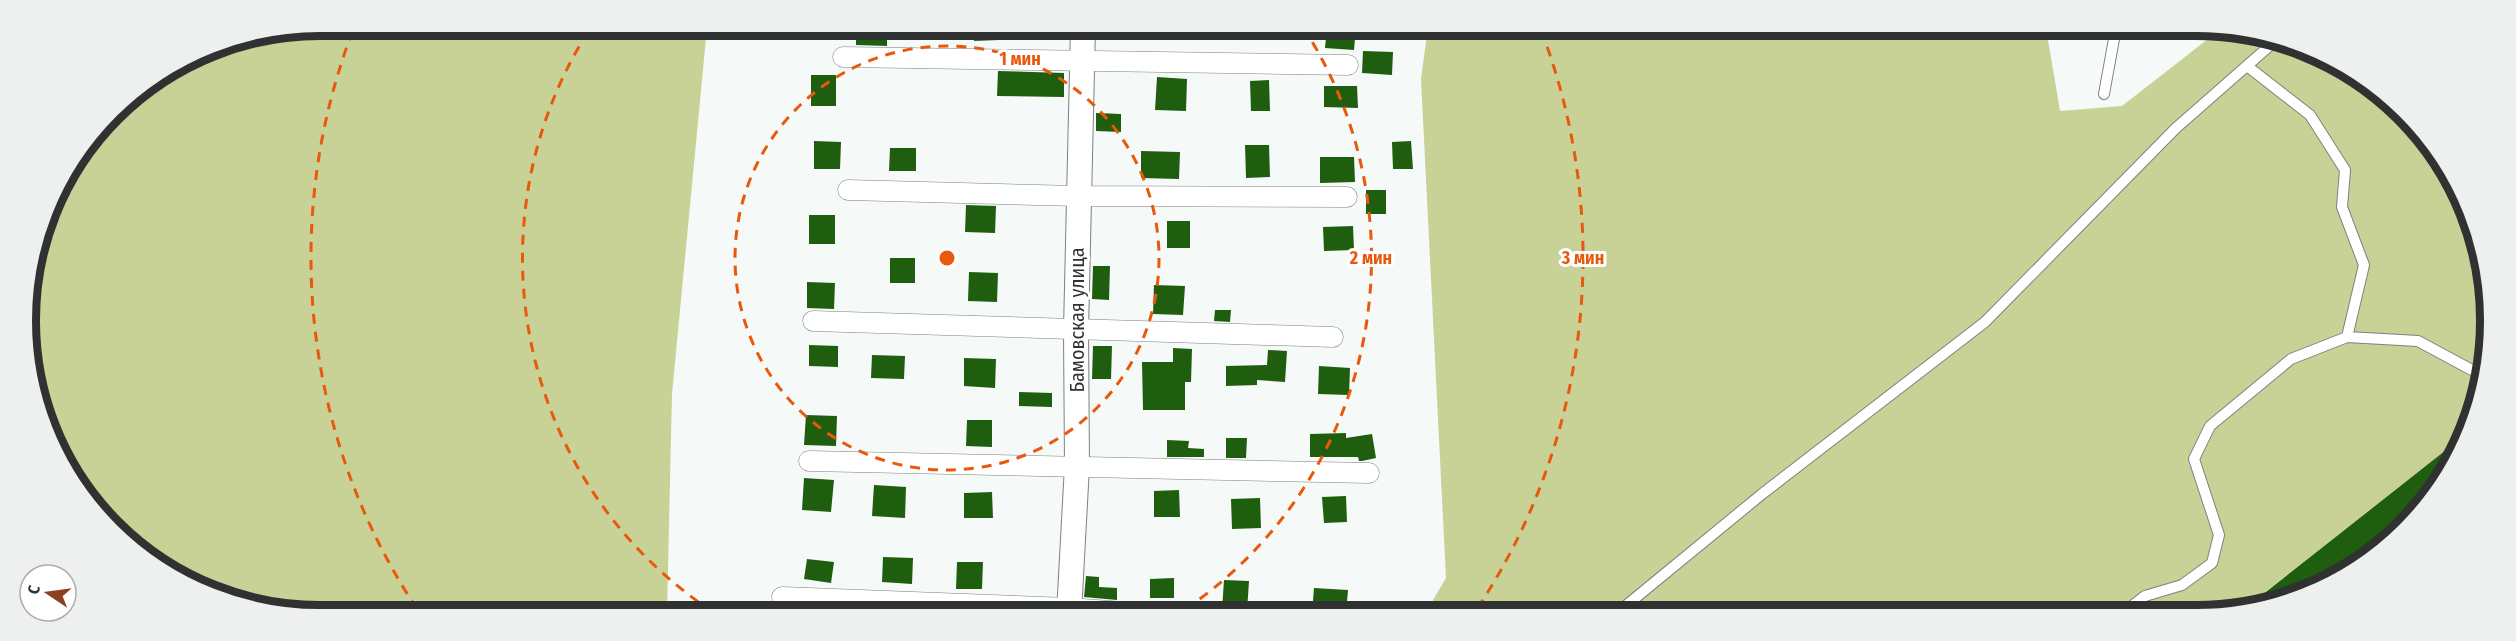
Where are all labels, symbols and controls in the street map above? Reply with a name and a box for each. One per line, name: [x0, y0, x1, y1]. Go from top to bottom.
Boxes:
text: 1 мин: [999, 48, 1041, 70]
street label: Бамовская улица: [1065, 247, 1089, 393]
text: 2 мин: [1349, 247, 1392, 269]
text: 3 мин: [1561, 247, 1604, 269]
centre of rings: [937, 248, 957, 268]
north arrow: [18, 563, 78, 623]
text: С: [24, 583, 44, 596]

